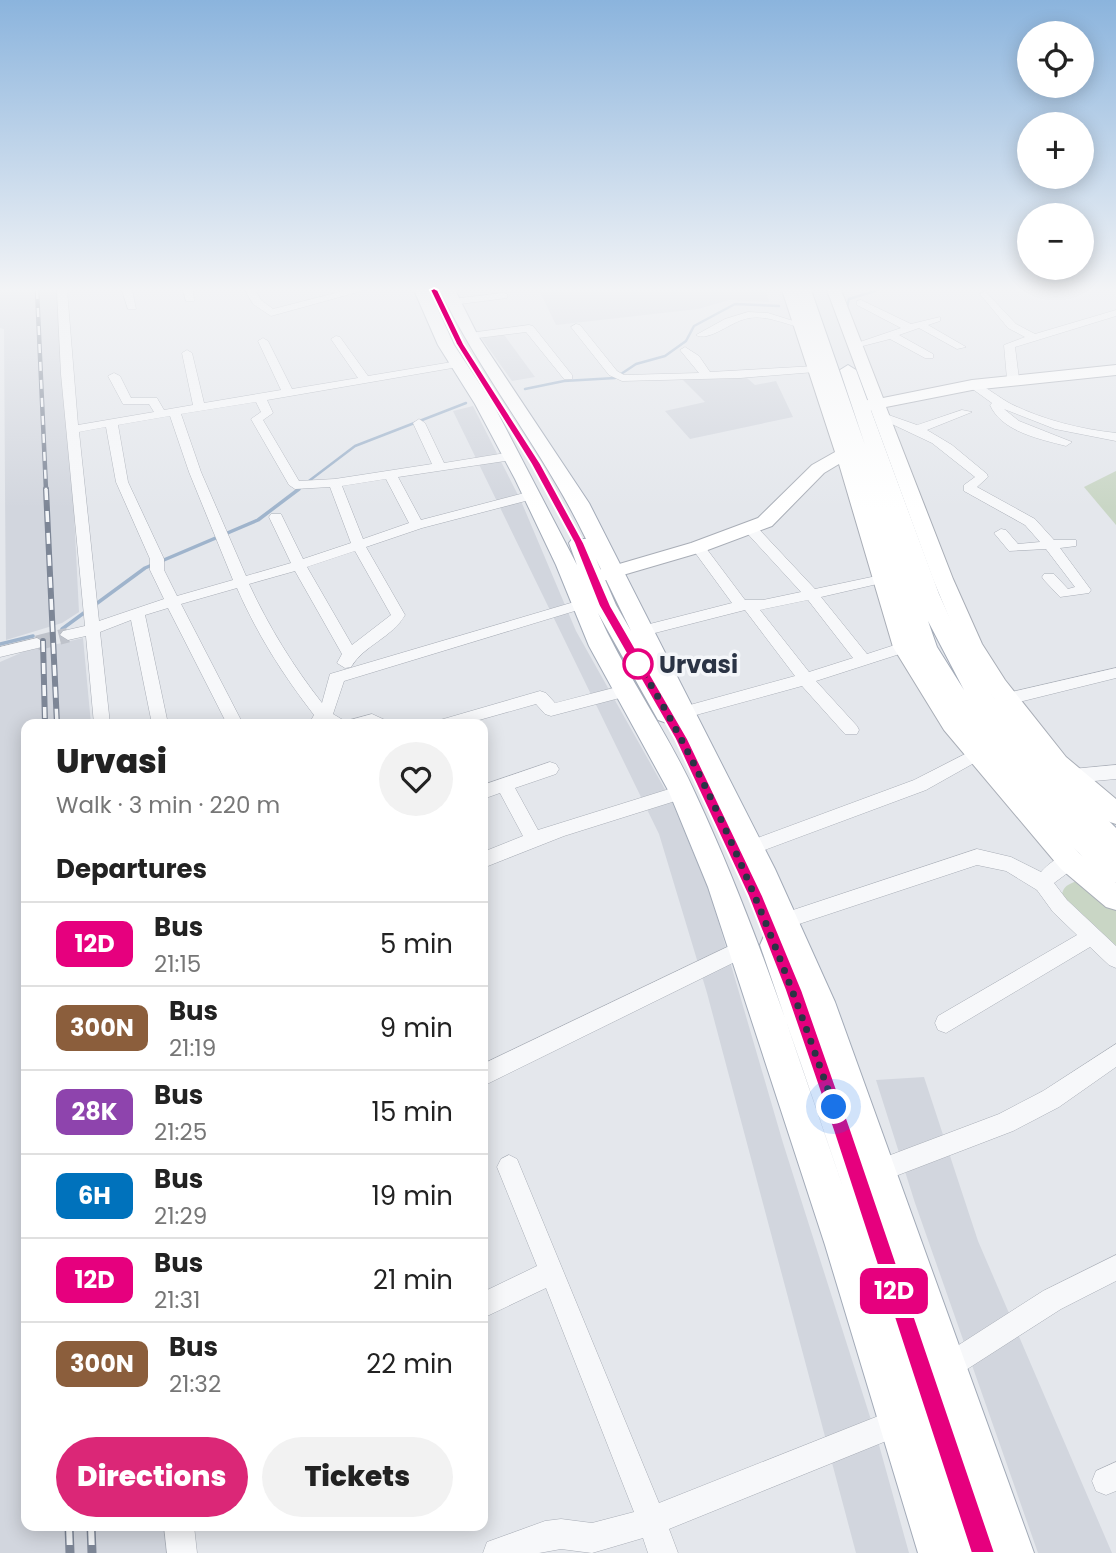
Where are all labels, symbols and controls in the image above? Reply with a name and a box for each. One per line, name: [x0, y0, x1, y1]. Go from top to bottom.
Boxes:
map controls: [1017, 21, 1094, 280]
button: locate: [1017, 21, 1094, 98]
button: +: [1017, 112, 1094, 189]
button: −: [1017, 203, 1094, 280]
place label: Urvasi: [659, 648, 738, 681]
marker: Urvasi: [623, 649, 653, 679]
text: Urvasi: [56, 738, 167, 785]
button: heart: [379, 742, 453, 816]
text: Walk · 3 min · 220 m: [56, 789, 280, 821]
text: Departures: [56, 851, 207, 887]
text: Bus: [154, 909, 203, 945]
text: 5 min: [380, 926, 453, 962]
text: 12D: [74, 927, 115, 960]
text: 21:15: [154, 948, 201, 980]
text: Bus: [169, 993, 218, 1029]
text: 9 min: [380, 1010, 453, 1046]
text: 300N: [70, 1011, 134, 1044]
text: 21:19: [169, 1032, 216, 1064]
text: Bus: [154, 1077, 203, 1113]
your location: [816, 1089, 851, 1124]
text: 15 min: [372, 1094, 453, 1130]
text: 28K: [72, 1095, 117, 1128]
text: 21:25: [154, 1116, 207, 1148]
text: Bus: [154, 1161, 203, 1197]
text: 19 min: [372, 1178, 453, 1214]
text: 6H: [78, 1179, 111, 1212]
text: 21:29: [154, 1200, 207, 1232]
text: Bus: [154, 1245, 203, 1281]
text: 21 min: [373, 1262, 453, 1298]
text: 12D: [74, 1263, 115, 1296]
line badge: 12D: [854, 1268, 934, 1314]
text: 12D: [874, 1274, 914, 1307]
text: 21:31: [154, 1284, 200, 1316]
text: Bus: [169, 1329, 218, 1365]
text: 22 min: [366, 1346, 453, 1382]
text: 300N: [70, 1347, 134, 1380]
text: 21:32: [169, 1368, 221, 1400]
button: Directions: [56, 1437, 248, 1517]
button: Tickets: [262, 1437, 453, 1517]

